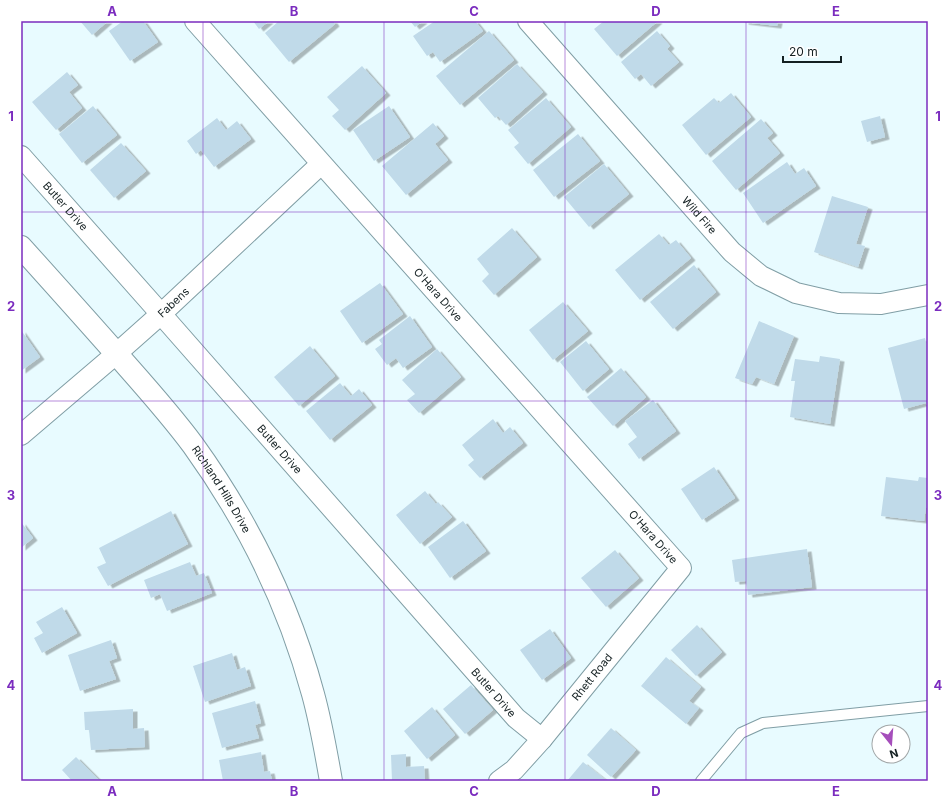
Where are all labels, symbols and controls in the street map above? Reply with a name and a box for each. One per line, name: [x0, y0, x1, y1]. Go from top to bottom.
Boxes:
text: A: [107, 3, 117, 19]
text: B: [290, 3, 299, 19]
text: C: [469, 3, 479, 19]
text: D: [651, 3, 661, 19]
text: E: [832, 3, 840, 19]
scale bar: [783, 38, 841, 64]
text: 20 m: [789, 44, 818, 59]
text: 1: [8, 108, 14, 124]
text: 1: [935, 108, 941, 124]
street label: Butler Drive: [40, 179, 91, 234]
street label: Wild Fire: [679, 193, 720, 237]
street label: O'Hara Drive: [411, 265, 466, 324]
street label: Fabens: [155, 284, 192, 320]
text: 2: [7, 298, 15, 314]
text: 2: [934, 298, 942, 314]
street label: Butler Drive: [254, 422, 305, 477]
street label: Richland Hills Drive: [189, 443, 254, 535]
text: 3: [7, 487, 15, 503]
text: 3: [934, 487, 942, 503]
street label: O'Hara Drive: [626, 507, 681, 566]
street label: Rhett Road: [569, 651, 615, 703]
street label: Butler Drive: [468, 665, 519, 720]
text: 4: [7, 677, 16, 693]
text: 4: [934, 677, 943, 693]
north arrow: [871, 724, 911, 764]
text: N: [888, 746, 900, 761]
text: A: [107, 783, 117, 799]
text: B: [290, 783, 299, 799]
text: C: [469, 783, 479, 799]
text: D: [651, 783, 661, 799]
text: E: [832, 783, 840, 799]

